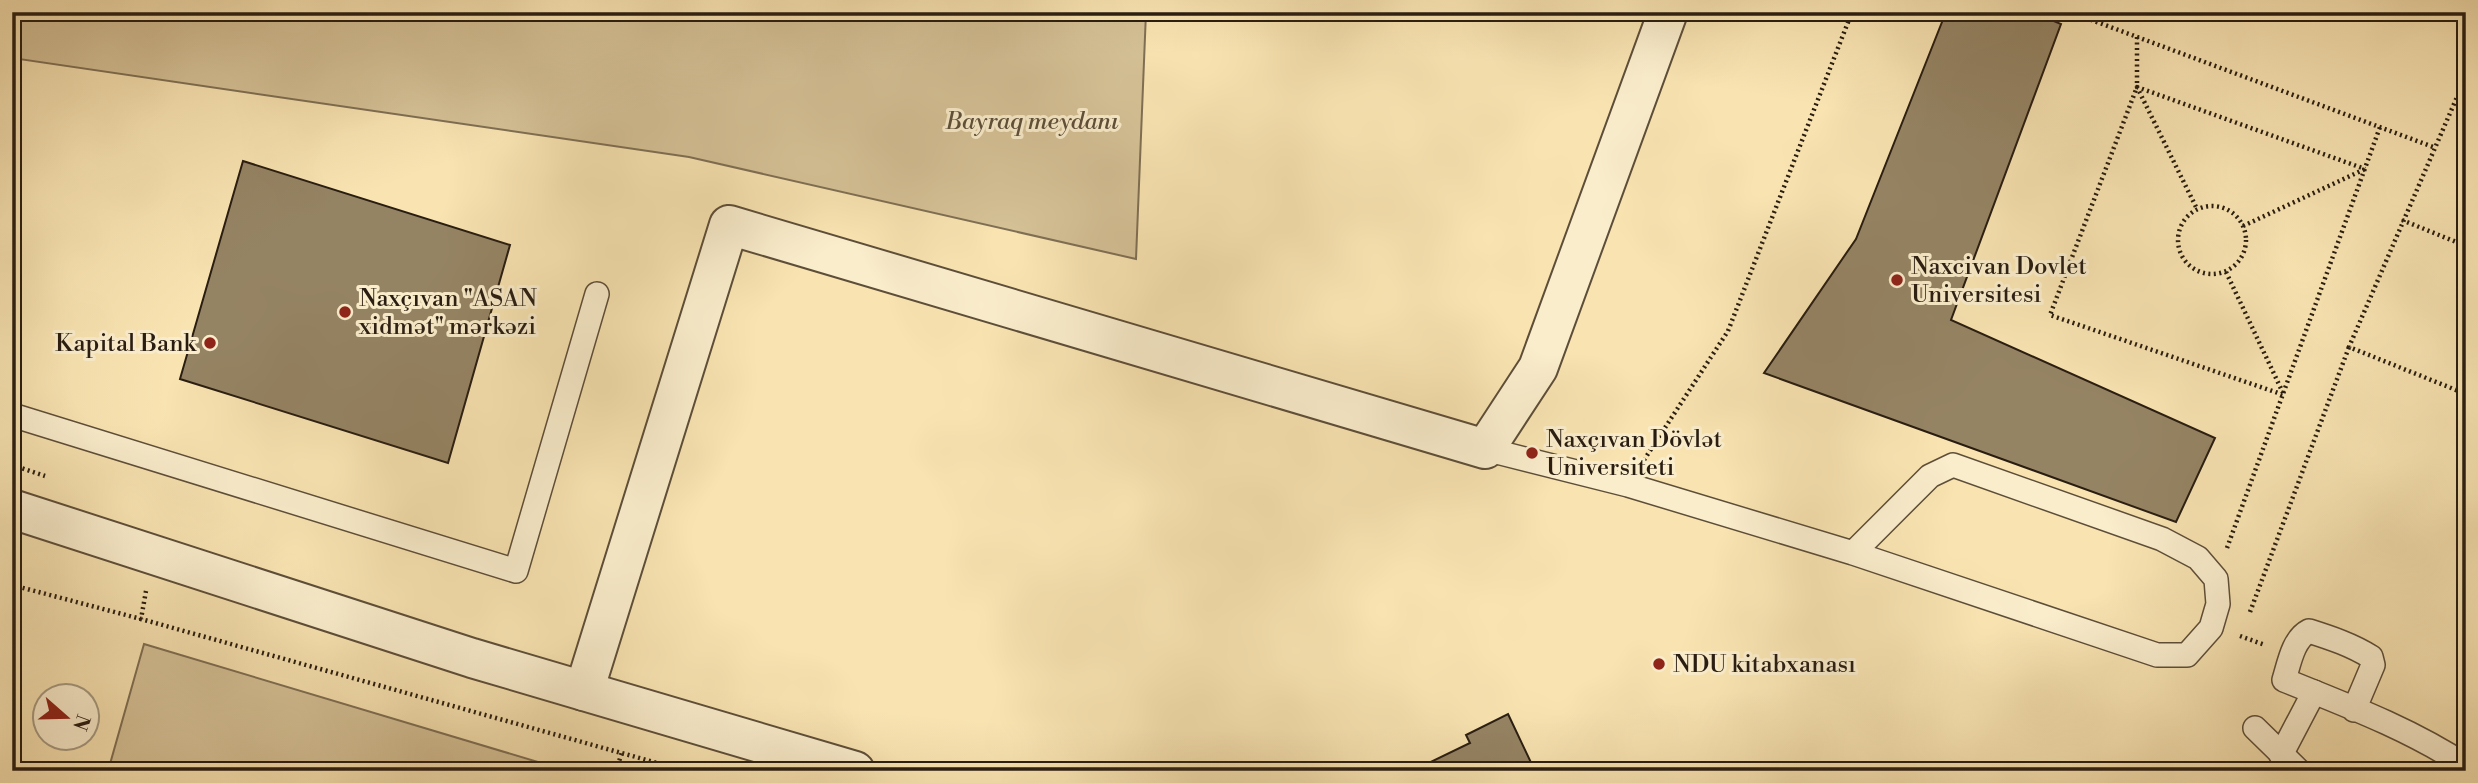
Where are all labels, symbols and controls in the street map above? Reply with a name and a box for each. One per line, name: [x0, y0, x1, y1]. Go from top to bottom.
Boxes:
park label: Bayraq meydanı: [945, 107, 1119, 137]
place label: Naxcivan Dovlet Universitesi: [1911, 252, 2087, 310]
marker: Naxcivan Dovlet Universitesi: [1889, 272, 1905, 288]
place label: Naxçıvan "ASAN xidmət" mərkəzi: [358, 284, 537, 342]
marker: Naxçıvan "ASAN xidmət" mərkəzi: [337, 304, 353, 320]
place label: Kapital Bank: [55, 329, 197, 359]
marker: Kapital Bank: [202, 335, 218, 351]
place label: Naxçıvan Dövlət Universiteti: [1546, 425, 1722, 483]
marker: Naxçıvan Dövlət Universiteti: [1524, 445, 1540, 461]
place label: NDU kitabxanası: [1673, 650, 1856, 680]
marker: NDU kitabxanası: [1651, 656, 1667, 672]
north arrow: [32, 682, 102, 752]
text: N: [67, 711, 95, 734]

